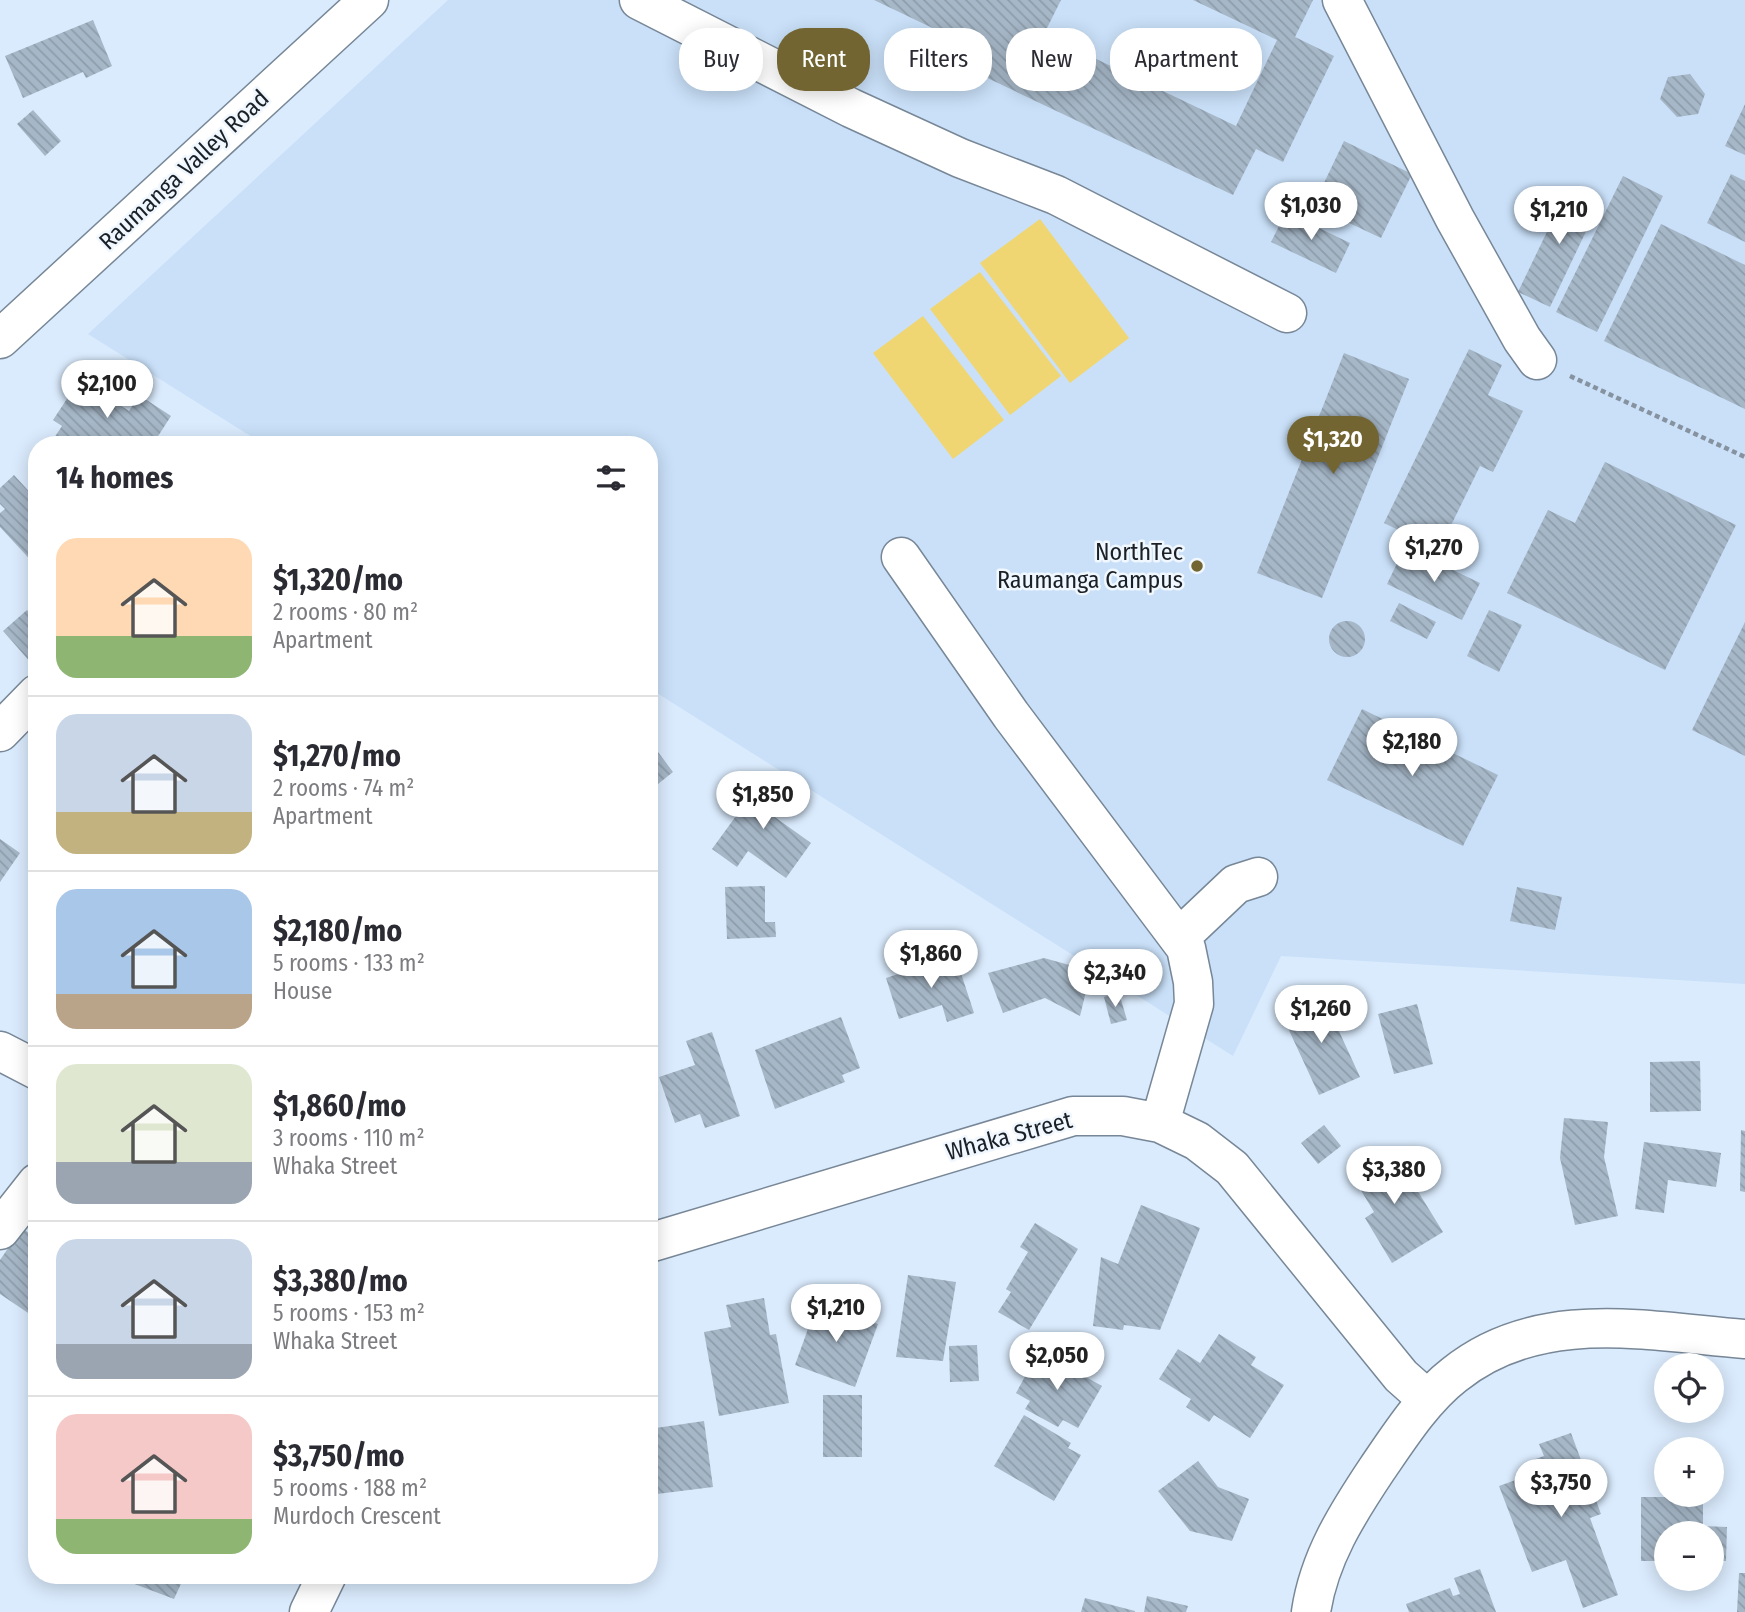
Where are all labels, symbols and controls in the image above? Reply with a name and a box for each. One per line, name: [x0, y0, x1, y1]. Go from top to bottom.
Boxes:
chip: Buy: [679, 28, 763, 91]
chip: Rent: [777, 28, 870, 91]
chip: Filters: [884, 28, 992, 91]
chip: New: [1006, 28, 1096, 91]
chip: Apartment: [1110, 28, 1262, 91]
street label: Raumanga Valley Road: [93, 84, 275, 256]
pin: $1,030: [1254, 182, 1368, 242]
pin: $1,210: [1502, 187, 1616, 246]
text: $1,030: [1281, 191, 1342, 219]
text: $1,210: [1530, 195, 1588, 223]
pin: $2,100: [50, 360, 164, 420]
text: $2,100: [77, 369, 137, 397]
pin: $1,320: [1276, 416, 1390, 476]
text: $1,320: [1303, 425, 1363, 453]
icon: filters: [592, 459, 630, 497]
text: 14 homes: [56, 460, 173, 496]
pin: $1,270: [1377, 524, 1491, 584]
text: $1,270: [1405, 533, 1463, 561]
place label: NorthTec Raumanga Campus: [997, 538, 1183, 594]
marker: NorthTec Raumanga Campus: [1189, 558, 1205, 574]
text: $1,320/mo: [273, 562, 403, 598]
icon: home: [112, 566, 196, 650]
text: 2 rooms · 80 m²: [273, 598, 418, 626]
text: Apartment: [273, 626, 373, 654]
pin: $2,180: [1355, 718, 1469, 778]
text: $2,180: [1382, 727, 1442, 755]
text: $1,270/mo: [273, 738, 401, 774]
icon: home: [112, 742, 196, 826]
pin: $1,850: [706, 772, 820, 831]
text: 2 rooms · 74 m²: [273, 774, 414, 802]
text: $1,850: [732, 780, 794, 808]
text: Apartment: [273, 802, 373, 830]
text: $2,180/mo: [273, 913, 402, 949]
icon: home: [112, 917, 196, 1001]
pin: $1,860: [874, 930, 988, 990]
text: $1,860: [900, 939, 962, 967]
text: 5 rooms · 133 m²: [273, 949, 425, 977]
pin: $2,340: [1058, 950, 1172, 1009]
text: $2,340: [1084, 958, 1146, 986]
text: House: [273, 977, 332, 1005]
pin: $1,260: [1264, 986, 1378, 1045]
text: $1,260: [1291, 994, 1351, 1022]
text: $1,860/mo: [273, 1088, 406, 1124]
icon: home: [112, 1092, 196, 1176]
street label: Whaka Street: [943, 1106, 1075, 1166]
text: 3 rooms · 110 m²: [273, 1124, 424, 1152]
pin: $3,380: [1337, 1146, 1451, 1206]
text: Whaka Street: [273, 1152, 397, 1180]
text: $3,380: [1362, 1155, 1426, 1183]
text: $3,380/mo: [273, 1263, 408, 1299]
icon: home: [112, 1267, 196, 1351]
pin: $1,210: [779, 1284, 893, 1344]
text: $1,210: [807, 1293, 865, 1321]
text: 5 rooms · 153 m²: [273, 1299, 425, 1327]
text: Whaka Street: [273, 1327, 397, 1355]
pin: $2,050: [1000, 1332, 1114, 1392]
text: $2,050: [1025, 1341, 1089, 1369]
map controls: [1654, 1353, 1724, 1591]
button: locate: [1654, 1353, 1724, 1423]
button: +: [1654, 1437, 1724, 1507]
text: $3,750/mo: [273, 1438, 405, 1474]
icon: home: [112, 1442, 196, 1526]
pin: $3,750: [1504, 1460, 1618, 1519]
text: $3,750: [1531, 1468, 1591, 1496]
text: 5 rooms · 188 m²: [273, 1474, 427, 1502]
text: Murdoch Crescent: [273, 1502, 441, 1530]
button: −: [1654, 1521, 1724, 1591]

